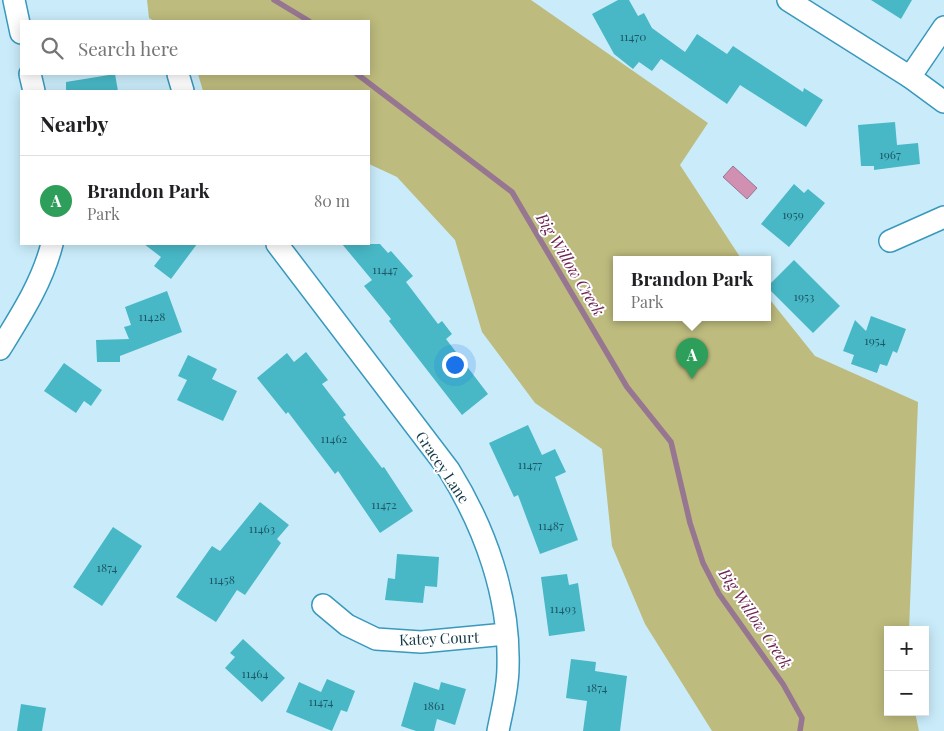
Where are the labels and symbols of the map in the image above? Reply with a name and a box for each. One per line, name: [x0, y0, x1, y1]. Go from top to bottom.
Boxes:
house number: 11470: [620, 28, 646, 44]
house number: 1967: [879, 146, 901, 162]
house number: 1959: [782, 206, 804, 222]
water label: Big Willow Creek: [531, 208, 610, 319]
house number: 11447: [372, 261, 398, 277]
house number: 1953: [794, 288, 814, 304]
house number: 11428: [139, 308, 165, 324]
house number: 1954: [864, 332, 886, 348]
pin: A: [676, 338, 708, 379]
your location: [442, 352, 468, 378]
street label: Gracey Lane: [411, 427, 475, 507]
house number: 11462: [321, 430, 348, 446]
house number: 11477: [518, 456, 542, 472]
house number: 11472: [371, 496, 397, 512]
house number: 11487: [538, 517, 564, 533]
house number: 11463: [249, 520, 275, 536]
house number: 1874: [96, 559, 118, 575]
water label: Big Willow Creek: [714, 563, 797, 672]
house number: 11458: [209, 571, 235, 587]
house number: 11493: [550, 600, 576, 616]
street label: Katey Court: [399, 627, 480, 649]
house number: 11464: [242, 665, 269, 681]
house number: 1874: [586, 679, 608, 695]
house number: 11474: [308, 693, 334, 709]
house number: 1861: [423, 697, 445, 713]

